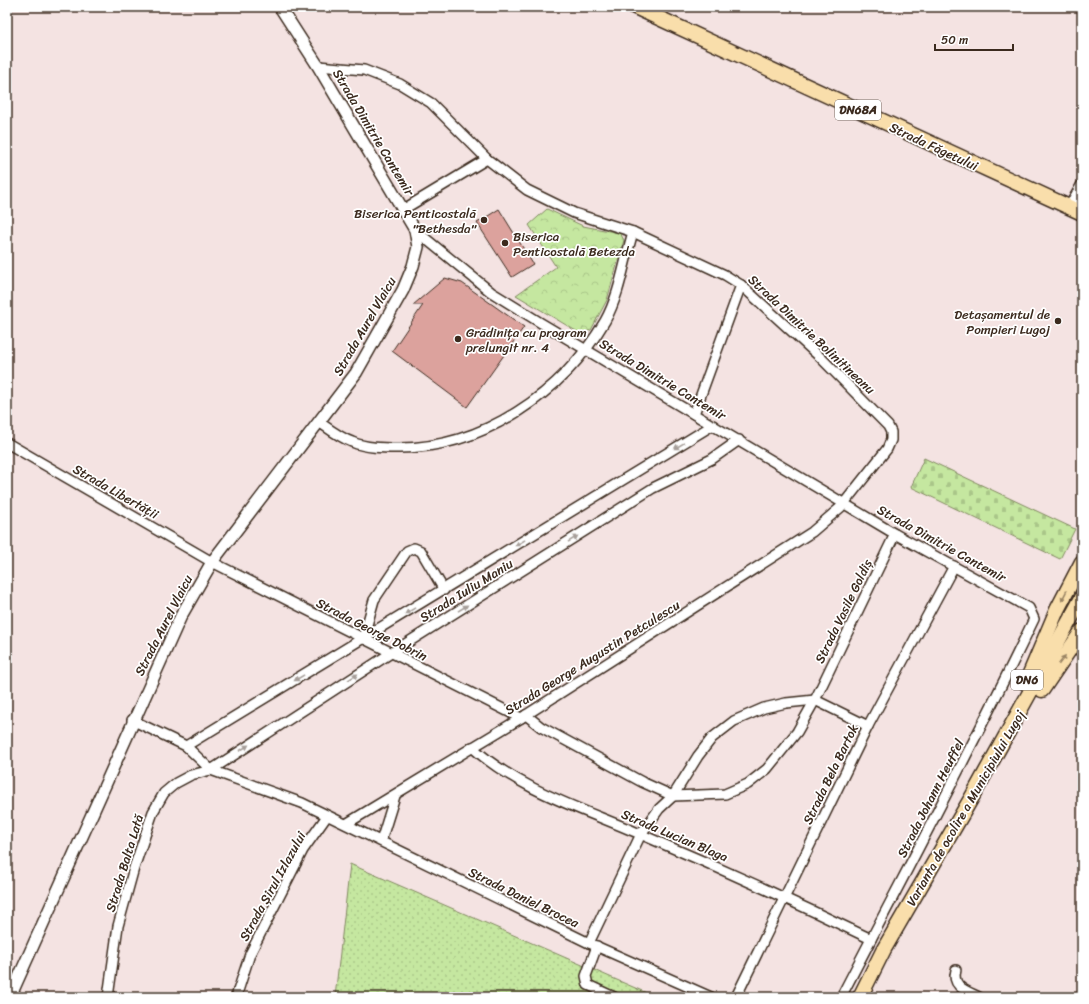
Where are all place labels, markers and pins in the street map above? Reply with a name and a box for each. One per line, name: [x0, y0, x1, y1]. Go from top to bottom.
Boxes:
place label: Biserica Penticostală "Bethesda": [354, 202, 478, 240]
marker: Biserica Penticostală "Bethesda": [479, 215, 489, 225]
place label: Biserica Penticostală Betezda: [513, 225, 635, 263]
marker: Biserica Penticostală Betezda: [500, 238, 510, 248]
place label: Detașamentul de Pompieri Lugoj: [954, 303, 1051, 341]
marker: Detașamentul de Pompieri Lugoj: [1053, 316, 1063, 326]
place label: Grădinița cu program prelungit nr. 4: [465, 321, 587, 359]
marker: Grădinița cu program prelungit nr. 4: [453, 334, 463, 344]

